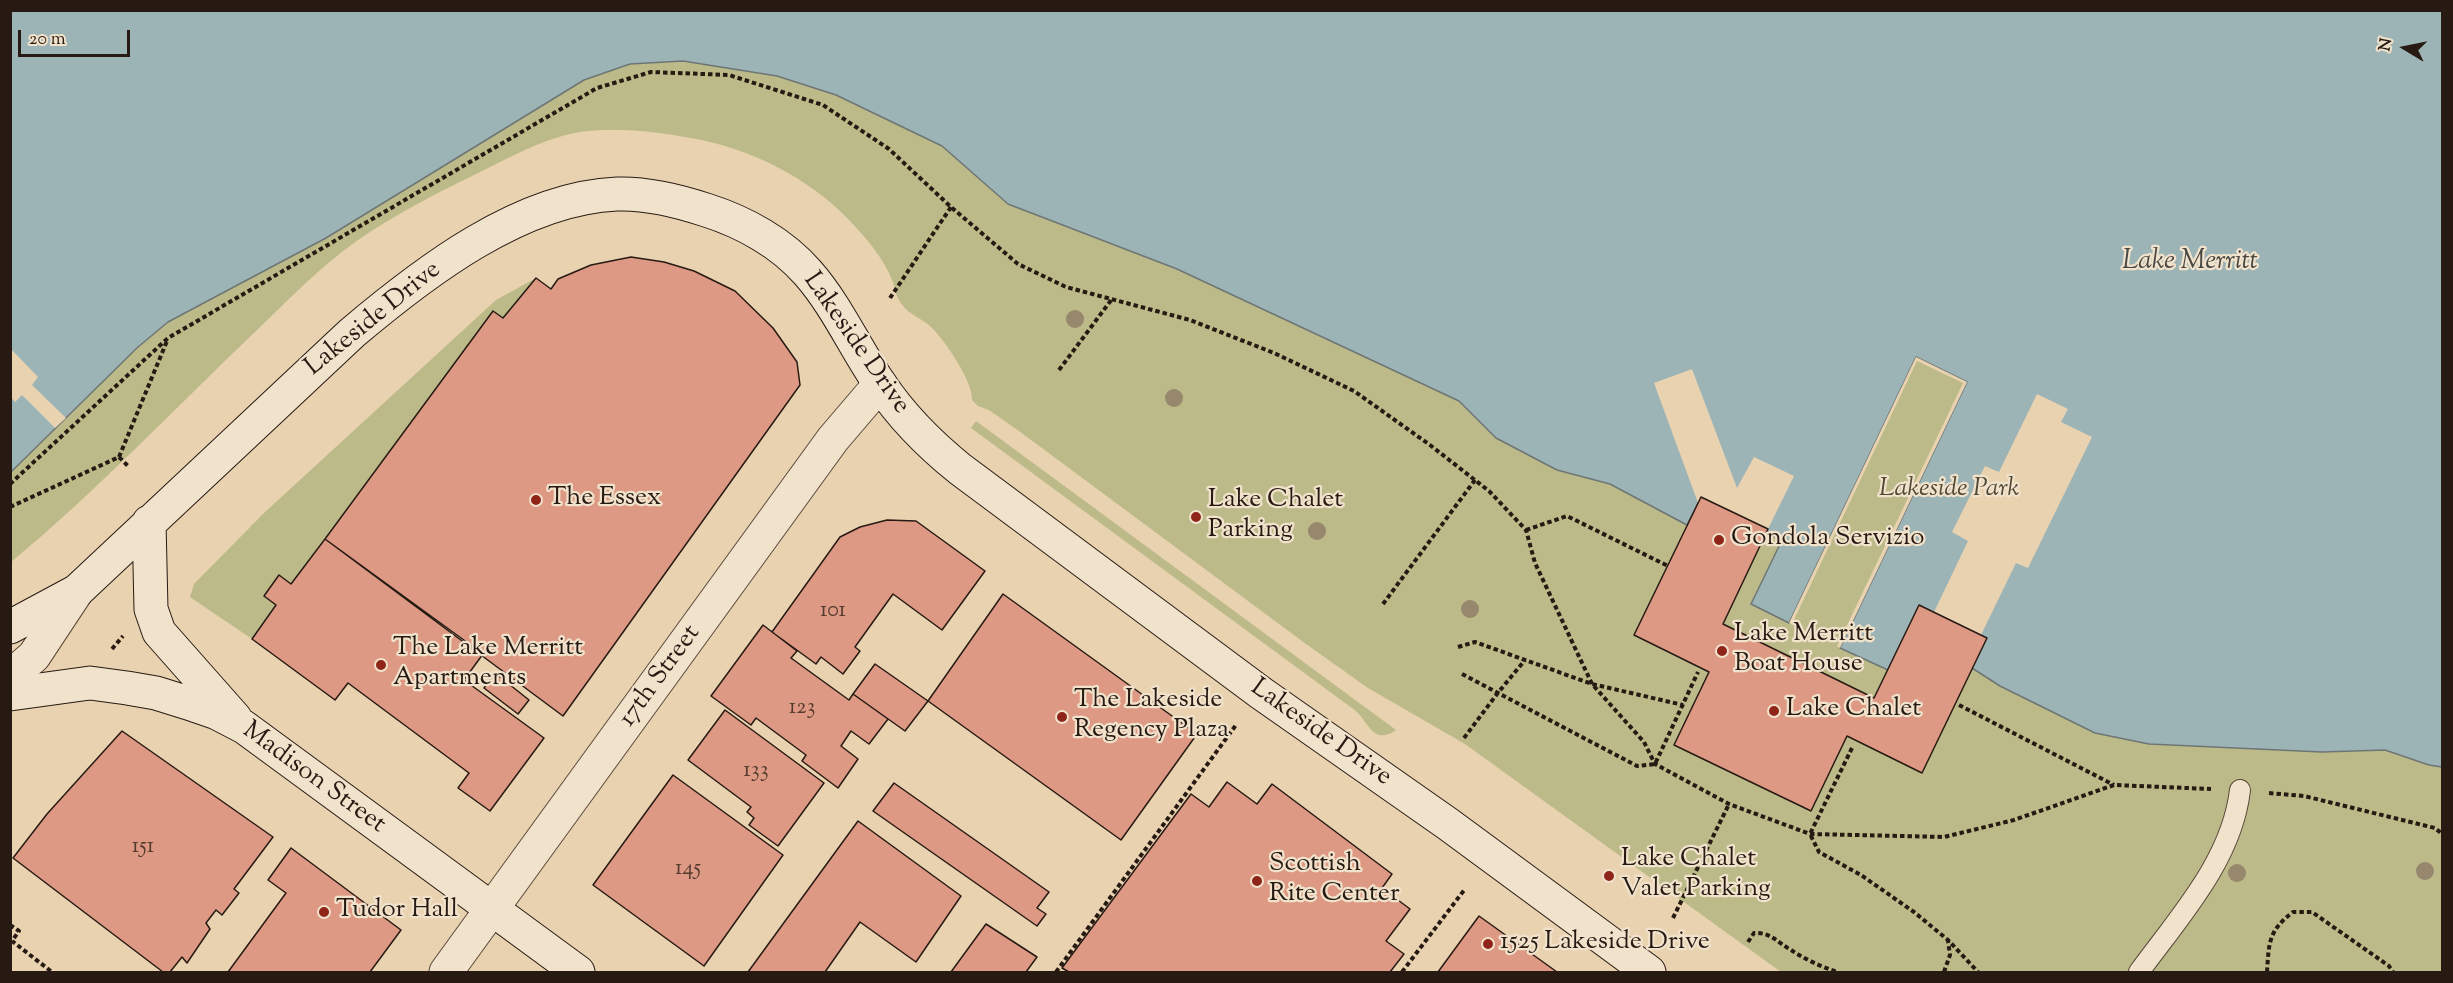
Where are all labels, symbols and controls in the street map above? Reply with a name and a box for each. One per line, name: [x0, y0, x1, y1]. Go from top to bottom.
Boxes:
scale bar: [21, 18, 134, 56]
north arrow: [2375, 18, 2435, 78]
text: 20 m: [29, 27, 66, 53]
text: N: [2374, 36, 2399, 53]
water label: Lake Merritt: [2122, 247, 2258, 279]
street label: Lakeside Drive: [300, 256, 448, 384]
street label: Lakeside Drive: [795, 267, 915, 421]
park label: Lakeside Park: [1879, 475, 2019, 507]
place label: The Essex: [548, 484, 661, 516]
place label: Lake Chalet Parking: [1208, 486, 1343, 548]
marker: The Essex: [529, 493, 543, 507]
marker: Lake Chalet Parking: [1189, 510, 1203, 524]
place label: Gondola Servizio: [1731, 524, 1925, 556]
marker: Gondola Servizio: [1712, 533, 1726, 547]
house number: 101: [820, 599, 846, 625]
street label: 17th Street: [613, 620, 709, 734]
place label: Lake Merritt Boat House: [1734, 620, 1873, 682]
place label: The Lake Merritt Apartments: [393, 634, 583, 696]
marker: Lake Merritt Boat House: [1715, 644, 1729, 658]
marker: The Lake Merritt Apartments: [374, 658, 388, 672]
street label: Lakeside Drive: [1243, 674, 1397, 794]
place label: The Lakeside Regency Plaza: [1074, 686, 1229, 748]
place label: Lake Chalet: [1786, 695, 1921, 727]
house number: 123: [789, 696, 815, 722]
marker: Lake Chalet: [1767, 704, 1781, 718]
marker: The Lakeside Regency Plaza: [1055, 710, 1069, 724]
street label: Madison Street: [235, 716, 391, 842]
house number: 133: [743, 759, 769, 785]
house number: 151: [132, 835, 154, 861]
place label: Lake Chalet Valet Parking: [1621, 845, 1771, 906]
place label: Scottish Rite Center: [1269, 850, 1400, 912]
house number: 145: [675, 857, 701, 883]
marker: Lake Chalet Valet Parking: [1602, 869, 1616, 883]
marker: Scottish Rite Center: [1250, 874, 1264, 888]
place label: Tudor Hall: [336, 896, 458, 928]
marker: Tudor Hall: [317, 905, 331, 919]
place label: 1525 Lakeside Drive: [1500, 928, 1710, 960]
marker: 1525 Lakeside Drive: [1481, 937, 1495, 951]

